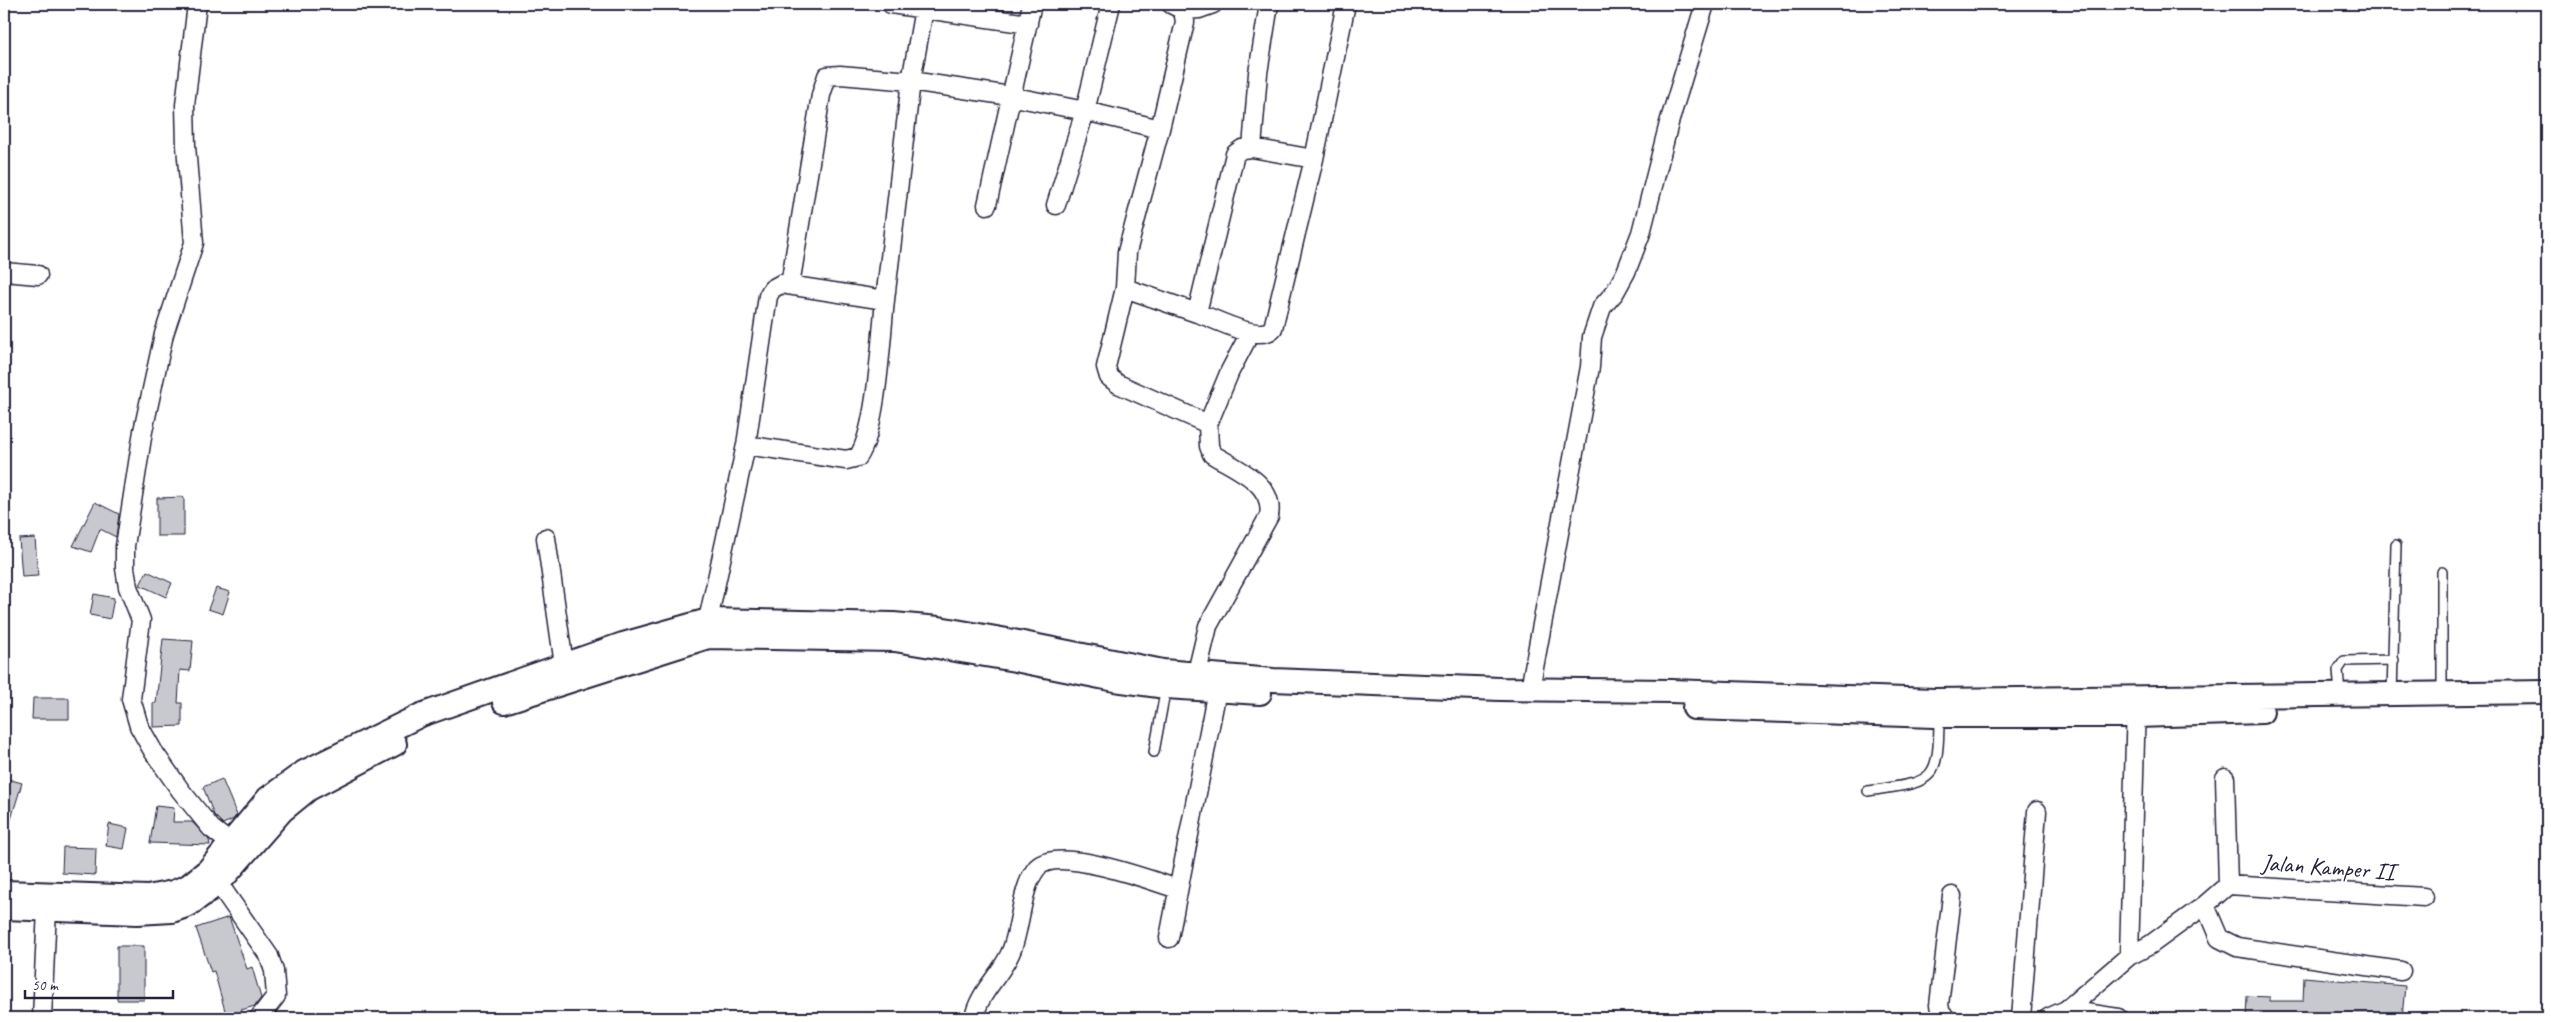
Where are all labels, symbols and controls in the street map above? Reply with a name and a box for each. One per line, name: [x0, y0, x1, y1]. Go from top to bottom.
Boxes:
street label: Jalan Kamper II: [2259, 847, 2401, 887]
scale bar: [25, 967, 172, 999]
text: 50 m: [32, 976, 59, 995]

